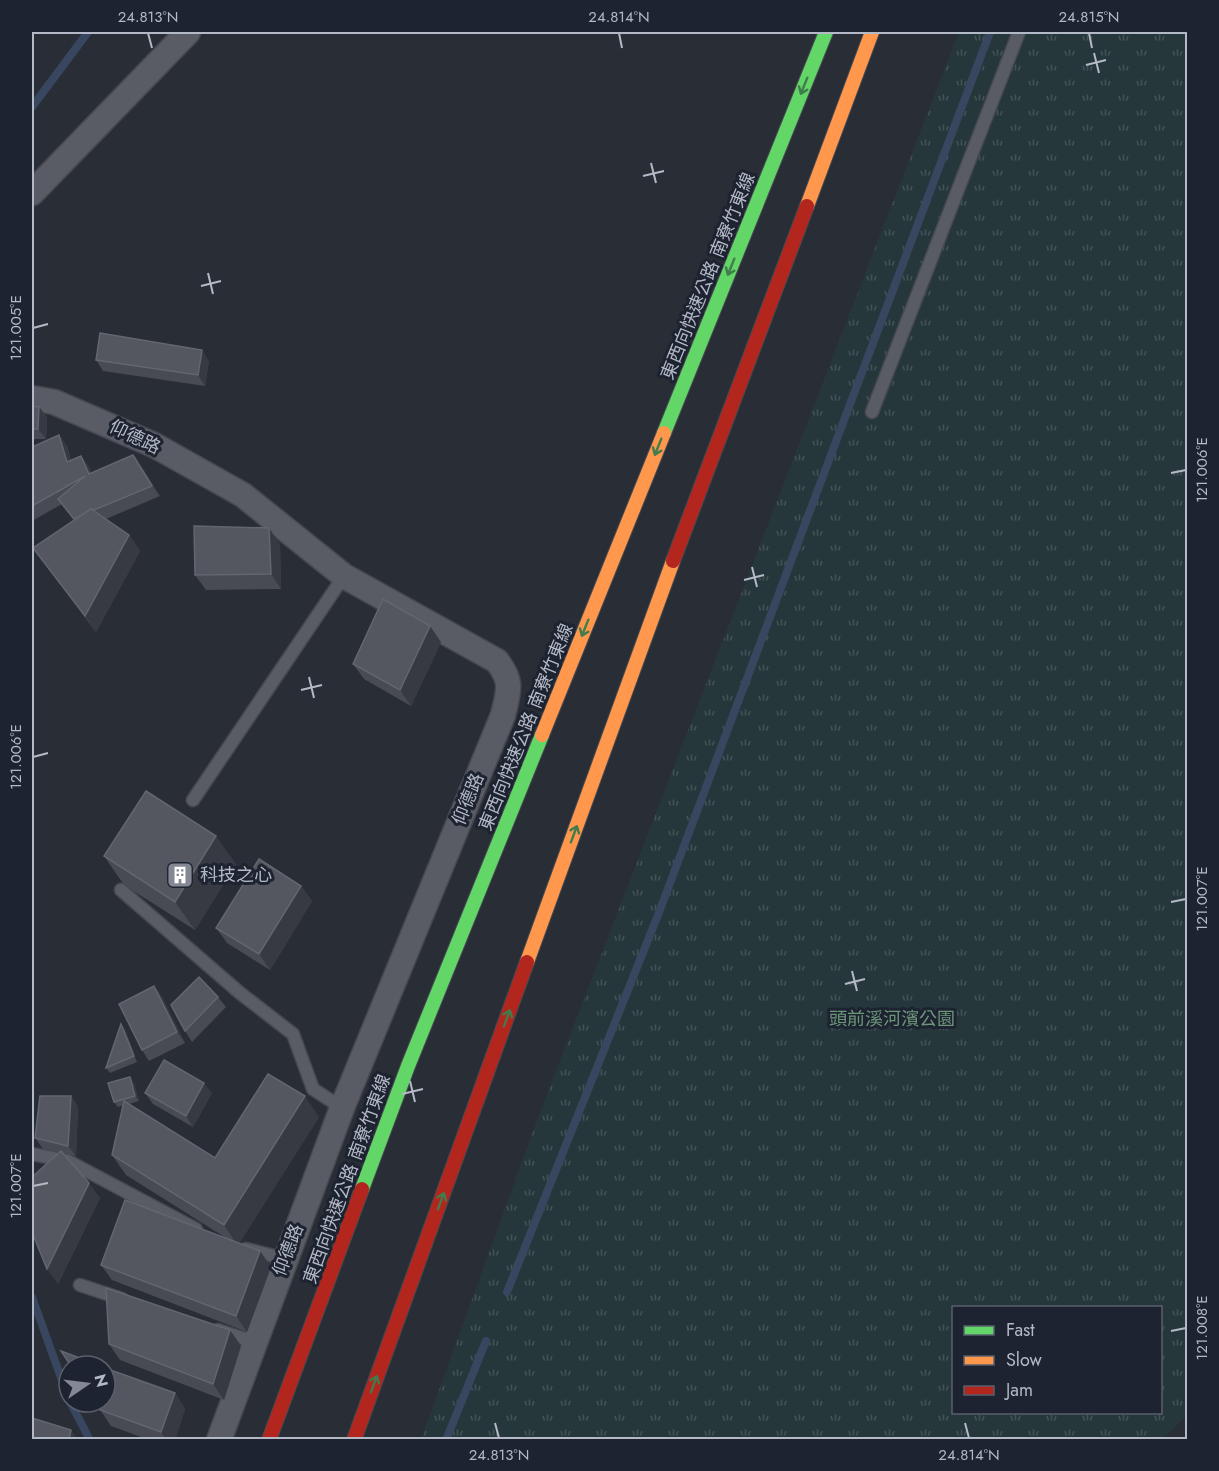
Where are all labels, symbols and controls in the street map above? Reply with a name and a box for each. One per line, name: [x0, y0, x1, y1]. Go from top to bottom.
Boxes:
text: 24.813°N: [118, 6, 178, 28]
text: 24.814°N: [588, 6, 650, 28]
text: 24.815°N: [1059, 6, 1119, 28]
one-way arrow: [798, 76, 809, 94]
street label: 東西向快速公路 南寮竹東線: [654, 168, 762, 384]
one-way arrow: [725, 257, 736, 275]
text: 121.005°E: [5, 295, 27, 361]
street label: 仰德路: [105, 413, 165, 461]
text: 121.006°E: [1191, 437, 1213, 503]
one-way arrow: [652, 438, 663, 456]
one-way arrow: [579, 618, 590, 637]
street label: 東西向快速公路 南寮竹東線: [472, 619, 580, 835]
text: 121.006°E: [5, 724, 27, 790]
street label: 仰德路: [446, 769, 490, 829]
one-way arrow: [569, 826, 580, 844]
building icon: 科技之心: [165, 860, 195, 890]
place label: 科技之心: [200, 862, 272, 888]
text: 121.007°E: [1191, 867, 1213, 931]
park label: 頭前溪河濱公園: [829, 1006, 955, 1032]
one-way arrow: [503, 1009, 514, 1028]
street label: 東西向快速公路 南寮竹東線: [297, 1071, 397, 1287]
text: 121.007°E: [5, 1154, 27, 1218]
one-way arrow: [436, 1192, 447, 1211]
street label: 仰德路: [266, 1220, 310, 1280]
text: 121.008°E: [1191, 1295, 1213, 1361]
legend: [952, 1306, 1162, 1414]
text: Fast: [1006, 1317, 1035, 1343]
text: Slow: [1006, 1347, 1043, 1373]
north arrow: [57, 1354, 117, 1414]
text: N: [88, 1372, 114, 1389]
one-way arrow: [370, 1376, 381, 1394]
text: Jam: [1004, 1377, 1033, 1403]
text: 24.813°N: [469, 1444, 529, 1466]
text: 24.814°N: [938, 1444, 1000, 1466]

